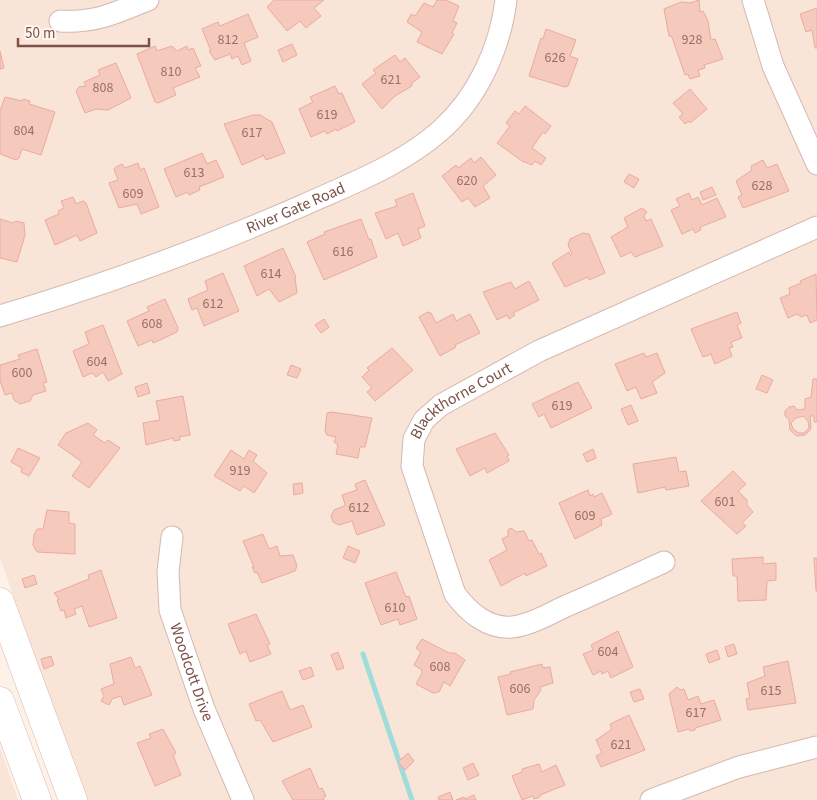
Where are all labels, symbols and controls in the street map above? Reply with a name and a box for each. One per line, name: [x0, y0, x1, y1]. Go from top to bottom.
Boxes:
scale bar: [18, 15, 149, 47]
text: 50 m: [25, 23, 55, 44]
house number: 812: [218, 30, 238, 50]
house number: 928: [682, 30, 702, 50]
house number: 626: [545, 48, 565, 68]
house number: 810: [161, 62, 181, 82]
house number: 621: [381, 70, 401, 90]
house number: 808: [93, 78, 113, 98]
house number: 619: [317, 105, 337, 125]
house number: 804: [14, 121, 34, 141]
house number: 617: [242, 123, 262, 143]
house number: 613: [184, 163, 204, 183]
house number: 620: [457, 171, 477, 191]
house number: 628: [752, 176, 772, 196]
street label: River Gate Road: [243, 177, 349, 239]
house number: 609: [123, 184, 143, 204]
house number: 616: [333, 242, 353, 262]
house number: 614: [261, 264, 281, 284]
house number: 612: [203, 294, 223, 314]
house number: 608: [142, 314, 162, 334]
house number: 604: [87, 352, 107, 372]
street label: Blackthorne Court: [405, 357, 516, 443]
house number: 600: [12, 363, 32, 383]
house number: 619: [552, 396, 572, 416]
house number: 919: [230, 461, 250, 481]
house number: 601: [715, 492, 735, 512]
house number: 612: [349, 498, 369, 518]
house number: 609: [575, 506, 595, 526]
house number: 610: [385, 598, 405, 618]
street label: Woodcott Drive: [164, 620, 219, 725]
house number: 604: [598, 642, 618, 662]
house number: 608: [430, 657, 450, 677]
house number: 606: [510, 679, 530, 699]
house number: 615: [761, 681, 781, 701]
house number: 617: [686, 703, 706, 723]
house number: 621: [611, 735, 631, 755]

